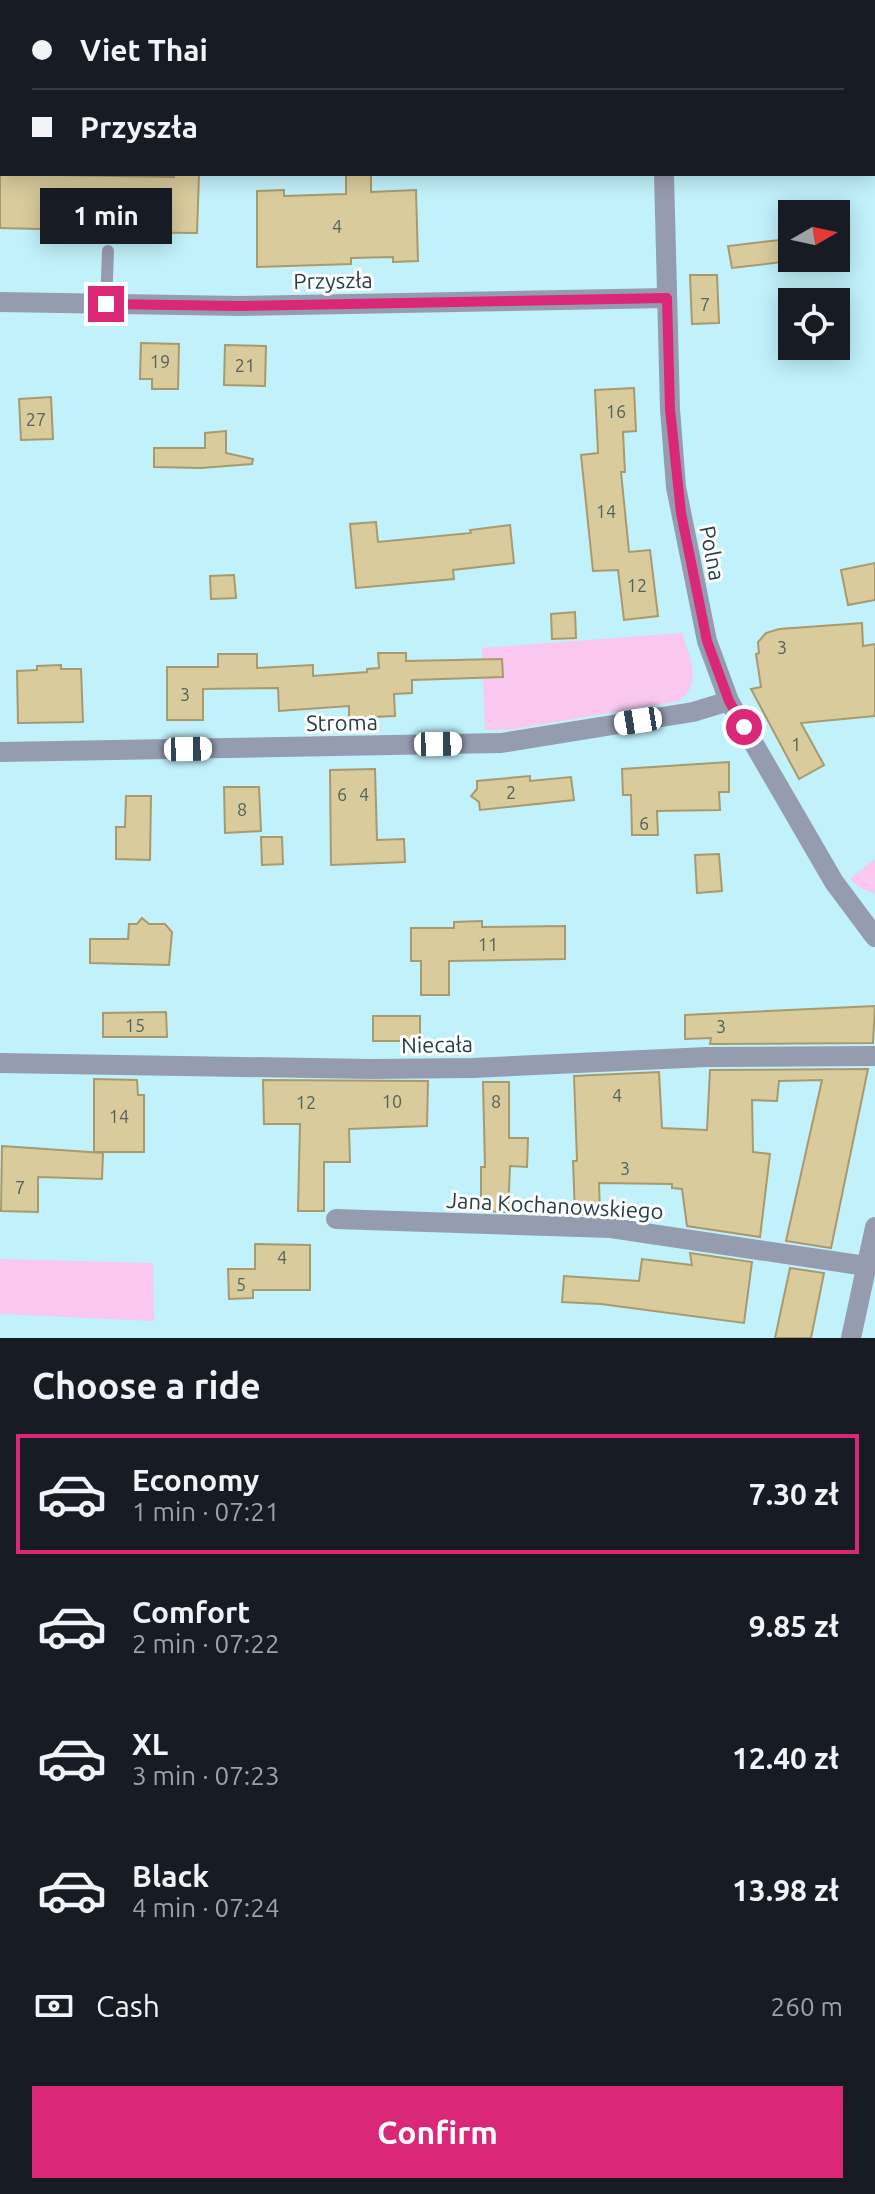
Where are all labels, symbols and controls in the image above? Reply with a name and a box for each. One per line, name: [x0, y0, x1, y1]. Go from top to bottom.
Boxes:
text: Viet Thai: [80, 33, 208, 67]
text: Przyszła: [80, 110, 198, 144]
callout: 1 min: [40, 188, 172, 244]
north arrow: [778, 200, 850, 272]
map controls: [778, 200, 850, 360]
text: 1 min: [73, 201, 139, 230]
house number: 4: [332, 216, 342, 236]
street label: Przyszła: [293, 267, 373, 293]
route end: [88, 286, 124, 322]
button: locate: [778, 288, 850, 360]
house number: 7: [700, 294, 710, 314]
house number: 19: [150, 351, 170, 371]
house number: 21: [235, 355, 255, 375]
house number: 16: [606, 401, 626, 421]
house number: 27: [26, 409, 46, 429]
house number: 14: [596, 501, 616, 521]
street label: Polna: [695, 523, 731, 583]
house number: 12: [627, 575, 647, 595]
house number: 3: [777, 637, 787, 657]
house number: 3: [180, 684, 190, 704]
car: [612, 705, 664, 737]
street label: Stroma: [306, 709, 378, 735]
route start: [726, 709, 762, 745]
car: [414, 732, 462, 756]
house number: 1: [791, 734, 801, 754]
car: [164, 737, 212, 761]
house number: 2: [506, 782, 516, 802]
house number: 6: [337, 784, 347, 804]
house number: 4: [359, 784, 369, 804]
house number: 8: [237, 799, 247, 819]
house number: 6: [639, 813, 649, 833]
house number: 11: [478, 934, 498, 954]
house number: 15: [125, 1015, 145, 1035]
house number: 3: [716, 1016, 726, 1036]
street label: Niecała: [401, 1031, 473, 1057]
house number: 4: [612, 1085, 622, 1105]
house number: 10: [382, 1091, 402, 1111]
house number: 8: [491, 1091, 501, 1111]
house number: 12: [296, 1092, 316, 1112]
house number: 14: [109, 1106, 129, 1126]
house number: 3: [620, 1158, 630, 1178]
house number: 7: [15, 1177, 25, 1197]
street label: Jana Kochanowskiego: [446, 1187, 664, 1223]
house number: 4: [277, 1247, 287, 1267]
house number: 5: [236, 1274, 246, 1294]
text: Choose a ride: [32, 1365, 261, 1406]
icon: car: [36, 1458, 108, 1530]
text: Economy: [132, 1463, 259, 1497]
text: 7.30 zł: [749, 1477, 839, 1511]
text: 1 min · 07:21: [132, 1497, 280, 1526]
icon: car: [36, 1590, 108, 1662]
text: Comfort: [132, 1595, 250, 1629]
text: 9.85 zł: [749, 1609, 839, 1643]
text: 2 min · 07:22: [132, 1629, 280, 1658]
icon: car: [36, 1722, 108, 1794]
text: XL: [132, 1727, 168, 1761]
text: 12.40 zł: [732, 1741, 839, 1775]
text: 3 min · 07:23: [132, 1761, 280, 1790]
icon: car: [36, 1854, 108, 1926]
text: Black: [132, 1859, 209, 1893]
text: 13.98 zł: [732, 1873, 839, 1907]
text: 4 min · 07:24: [132, 1893, 280, 1922]
icon: cash: [32, 1984, 76, 2028]
text: Cash: [96, 1989, 160, 2023]
text: 260 m: [771, 1992, 843, 2021]
button: Confirm: [32, 2086, 843, 2178]

